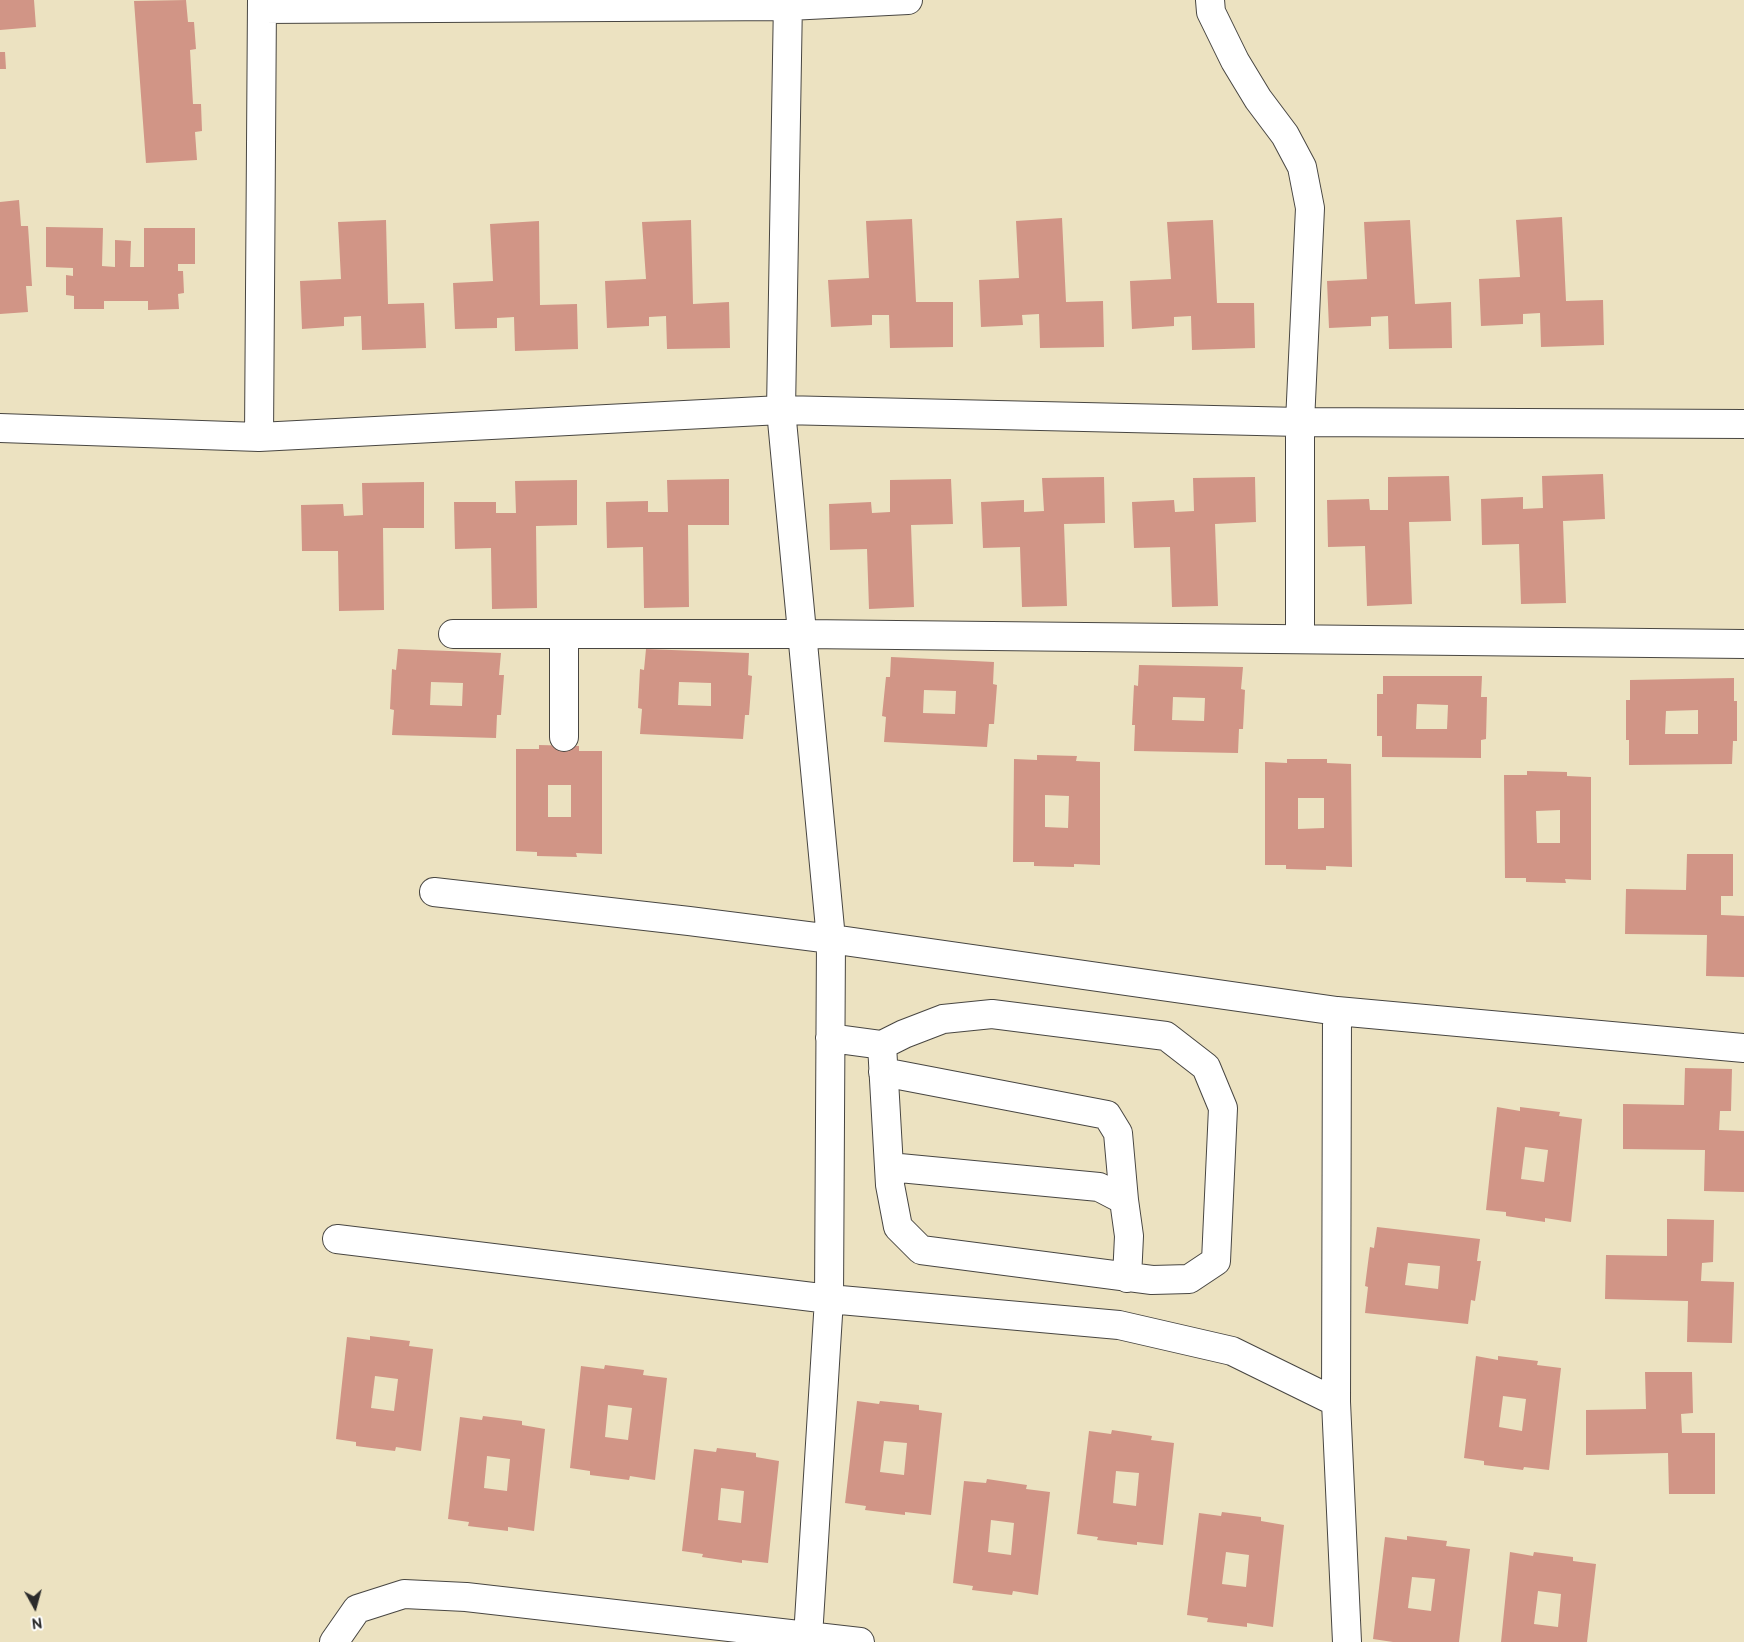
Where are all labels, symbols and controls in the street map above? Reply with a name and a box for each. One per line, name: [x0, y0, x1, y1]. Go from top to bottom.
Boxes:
north arrow: [10, 1582, 60, 1632]
text: N: [31, 1613, 43, 1631]

